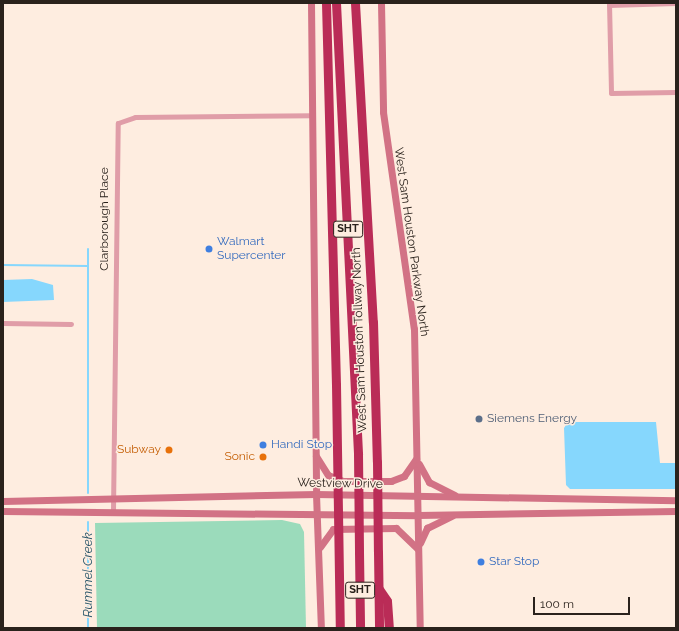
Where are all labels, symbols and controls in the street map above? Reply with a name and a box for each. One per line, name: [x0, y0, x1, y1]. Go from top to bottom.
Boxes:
street label: West Sam Houston Parkway North: [391, 146, 431, 338]
street label: Clarborough Place: [98, 167, 112, 271]
road number: SHT: [333, 220, 363, 238]
place label: Walmart Supercenter: [217, 235, 286, 263]
marker: Walmart Supercenter: [204, 244, 214, 254]
street label: West Sam Houston Tollway North: [350, 247, 370, 433]
place label: Siemens Energy: [487, 412, 577, 426]
marker: Siemens Energy: [474, 414, 484, 424]
place label: Handi Stop: [271, 438, 332, 452]
marker: Handi Stop: [258, 440, 268, 450]
place label: Subway: [117, 443, 161, 457]
marker: Subway: [164, 445, 174, 455]
place label: Sonic: [224, 450, 255, 464]
marker: Sonic: [258, 452, 268, 462]
street label: Westview Drive: [297, 476, 383, 492]
water label: Rummel Creek: [80, 532, 96, 618]
place label: Star Stop: [489, 555, 540, 569]
marker: Star Stop: [476, 557, 486, 567]
road number: SHT: [345, 581, 375, 599]
scale bar: [535, 589, 632, 615]
text: 100 m: [540, 597, 574, 611]

